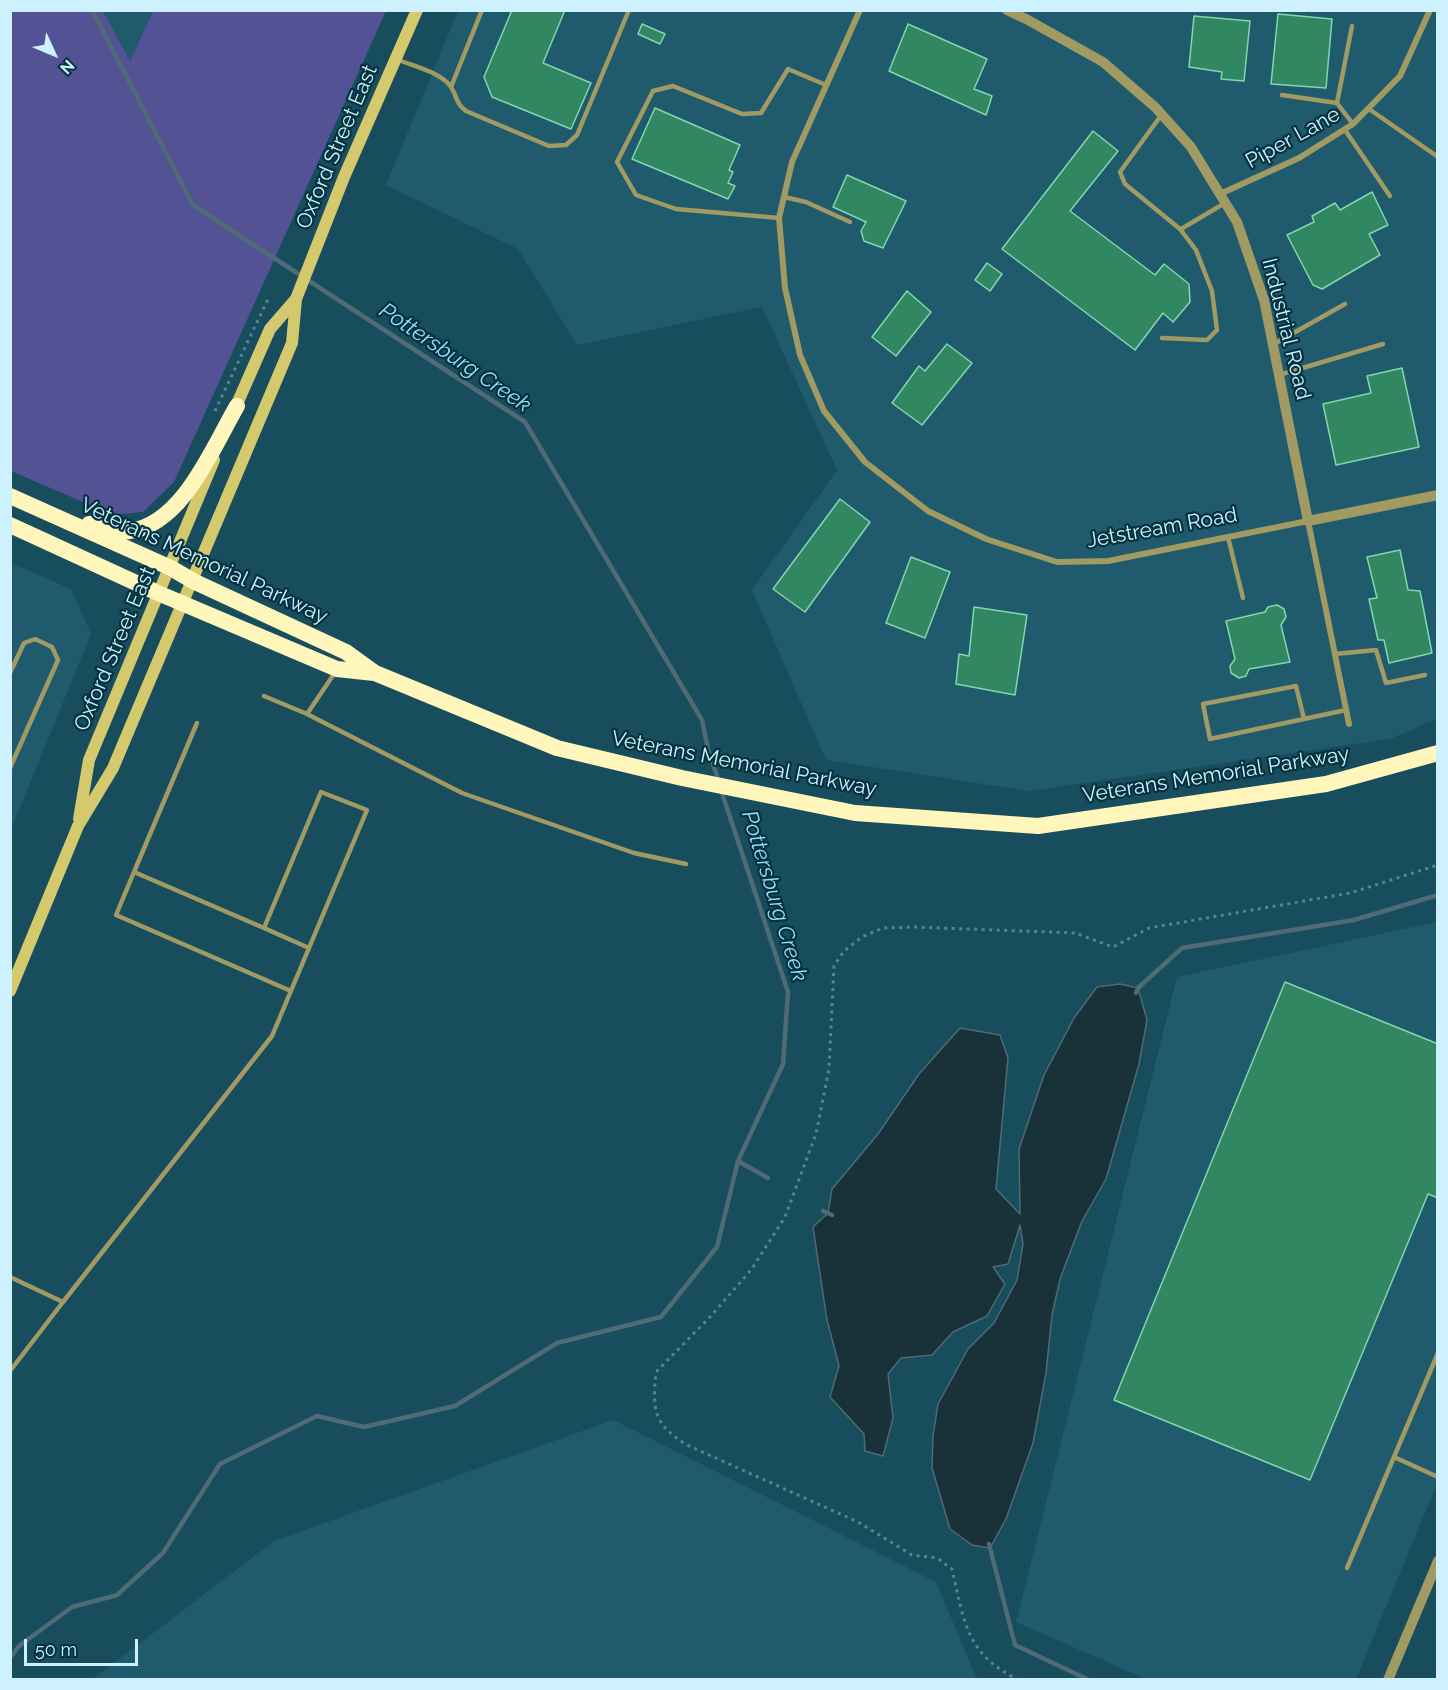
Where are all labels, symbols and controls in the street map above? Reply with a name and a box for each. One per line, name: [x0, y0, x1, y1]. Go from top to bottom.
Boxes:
north arrow: [24, 24, 84, 84]
text: N: [56, 56, 78, 78]
street label: Oxford Street East: [291, 61, 383, 233]
street label: Piper Lane: [1241, 102, 1345, 174]
street label: Industrial Road: [1256, 256, 1316, 402]
water label: Pottersburg Creek: [374, 297, 536, 419]
street label: Veterans Memorial Parkway: [76, 493, 332, 629]
street label: Jetstream Road: [1085, 502, 1239, 554]
street label: Oxford Street East: [69, 563, 161, 735]
street label: Veterans Memorial Parkway: [609, 726, 879, 802]
street label: Veterans Memorial Parkway: [1081, 741, 1351, 809]
water label: Pottersburg Creek: [735, 807, 813, 985]
scale bar: [27, 1627, 141, 1665]
text: 50 m: [35, 1639, 77, 1660]

